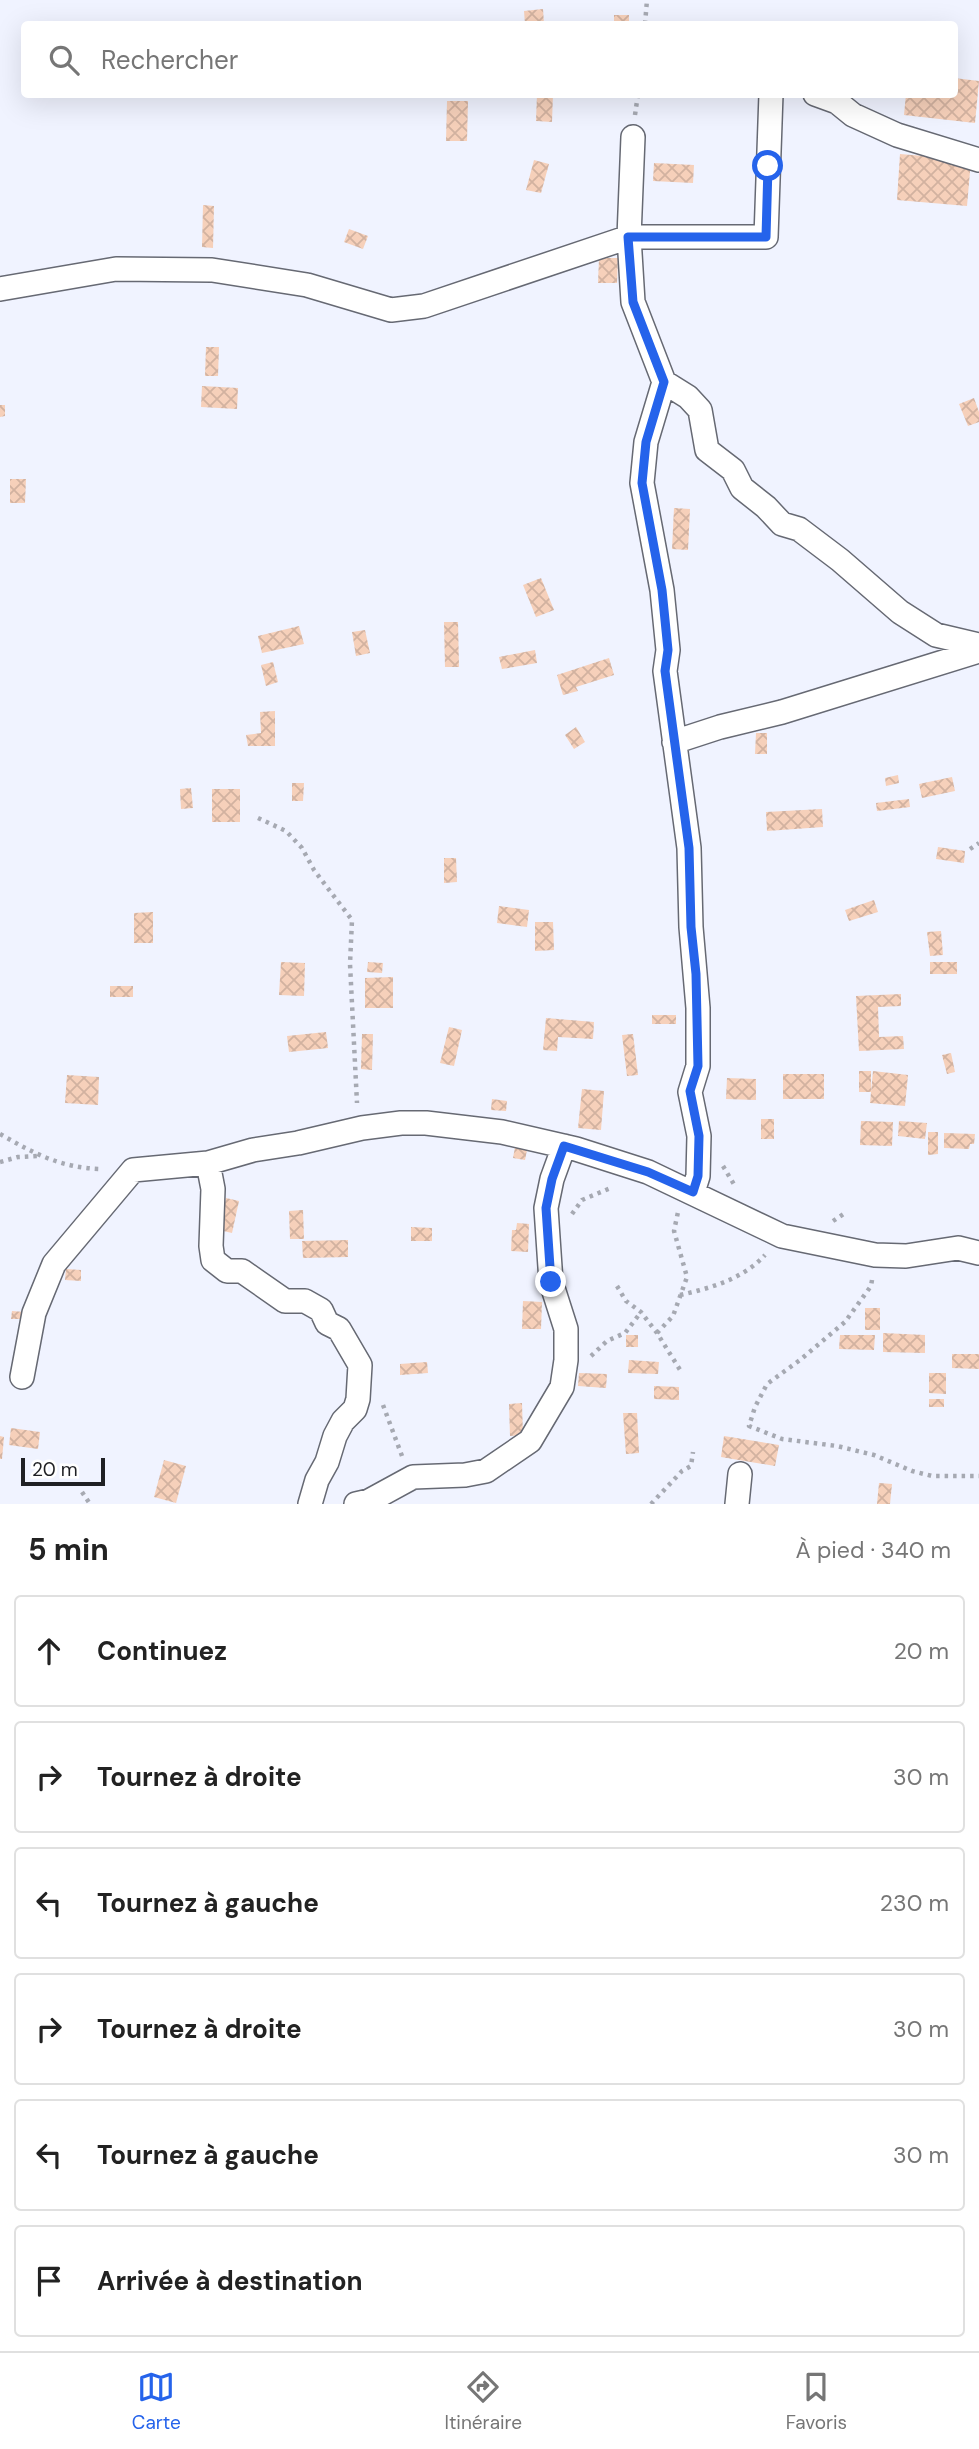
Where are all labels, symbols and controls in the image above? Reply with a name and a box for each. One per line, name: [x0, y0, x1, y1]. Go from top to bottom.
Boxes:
search box: [21, 21, 958, 98]
icon: search: [45, 41, 83, 79]
text: Rechercher: [101, 43, 238, 77]
route start: [752, 150, 783, 181]
route end: [535, 1266, 566, 1297]
scale bar: [21, 1455, 105, 1487]
text: 20 m: [32, 1457, 78, 1482]
text: 5 min: [28, 1530, 109, 1569]
text: À pied · 340 m: [796, 1535, 951, 1565]
icon: ahead: [30, 1632, 68, 1670]
text: Continuez: [97, 1634, 227, 1668]
text: 20 m: [894, 1636, 949, 1666]
icon: right: [30, 1758, 68, 1796]
text: Tournez à droite: [97, 1760, 302, 1794]
text: 30 m: [893, 1762, 949, 1792]
icon: left: [30, 1884, 68, 1922]
text: Tournez à gauche: [97, 1886, 319, 1920]
text: 230 m: [880, 1888, 949, 1918]
icon: right: [30, 2010, 68, 2048]
text: Tournez à droite: [97, 2012, 302, 2046]
text: 30 m: [893, 2014, 949, 2044]
icon: left: [30, 2136, 68, 2174]
text: Tournez à gauche: [97, 2138, 319, 2172]
text: 30 m: [893, 2140, 949, 2170]
icon: arrive: [30, 2262, 68, 2300]
text: Arrivée à destination: [97, 2264, 363, 2298]
tab: Carte: [132, 2368, 181, 2435]
tab: Itinéraire: [444, 2368, 522, 2435]
tab: Favoris: [786, 2368, 847, 2435]

